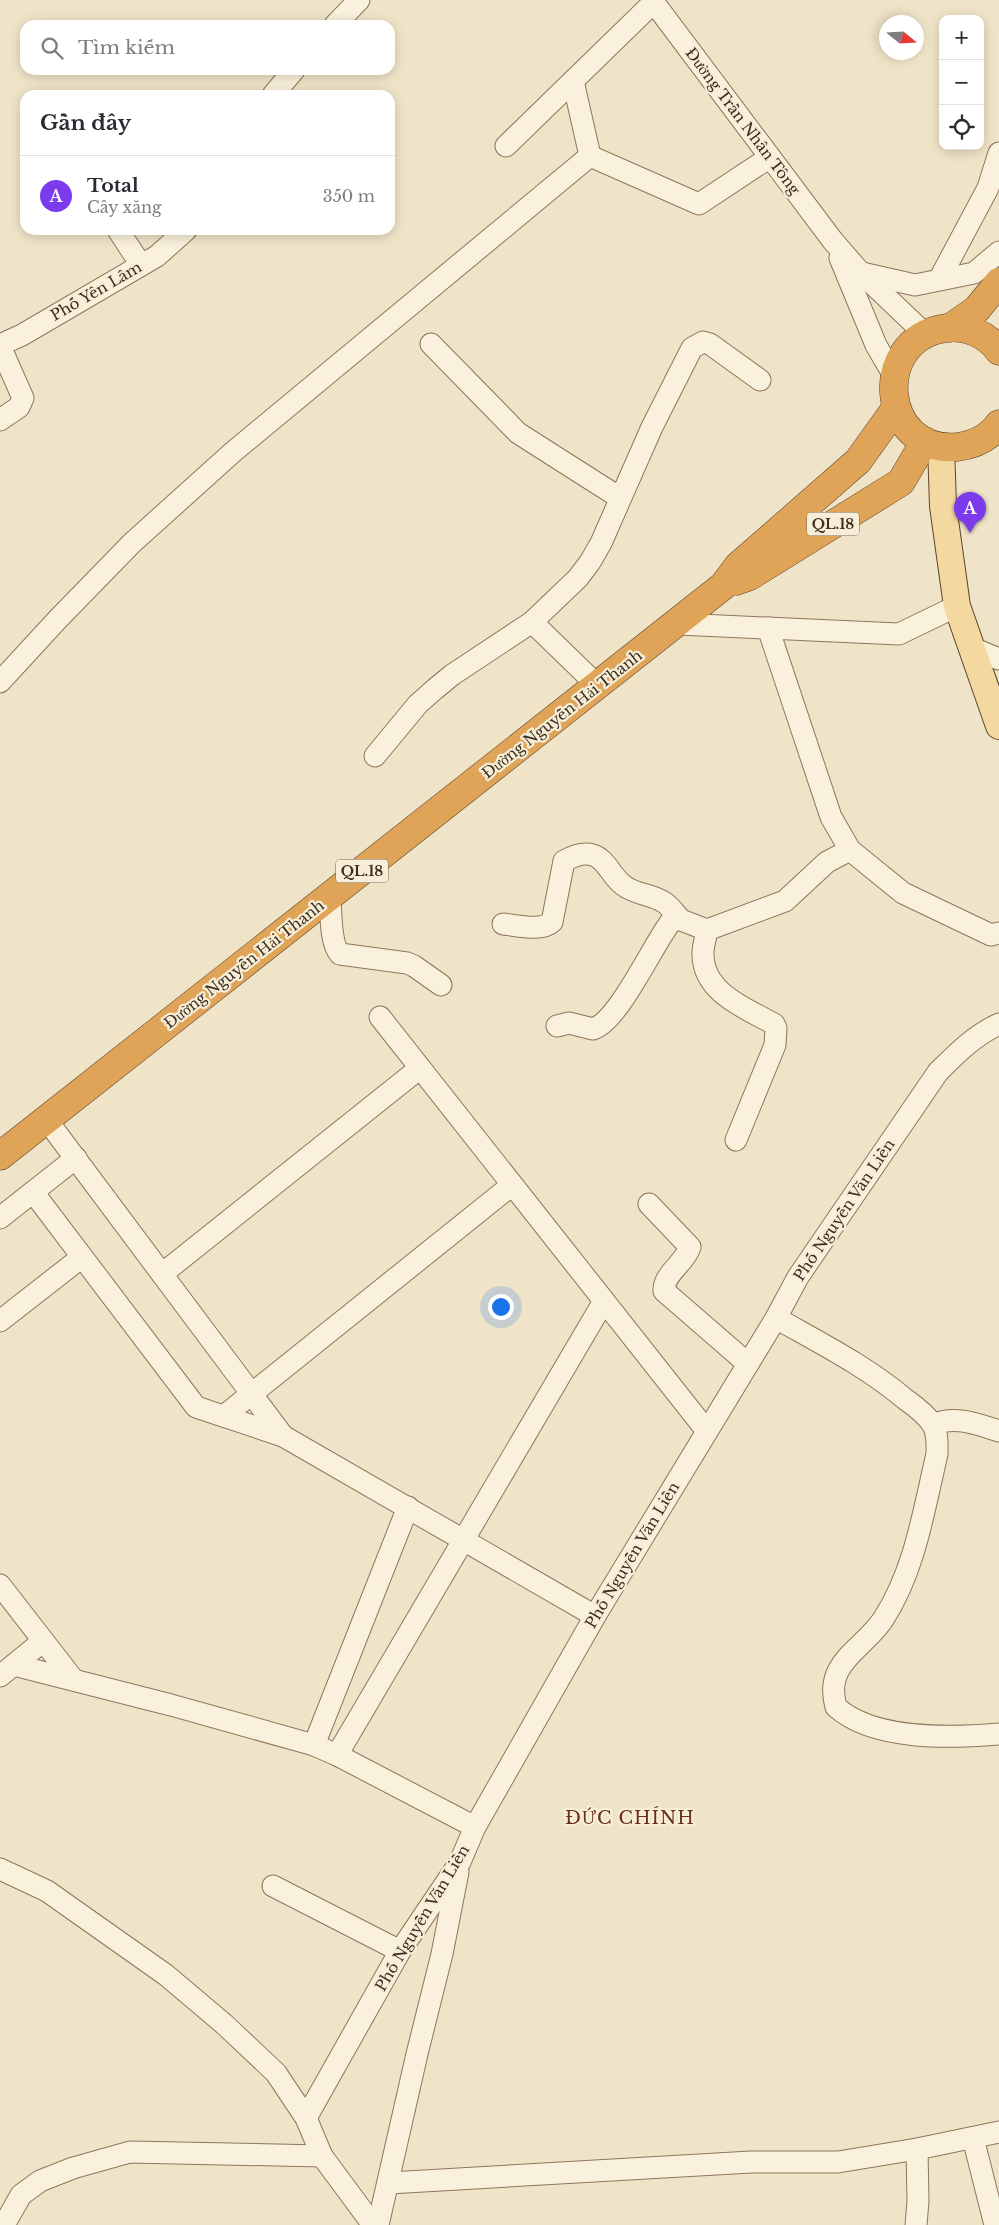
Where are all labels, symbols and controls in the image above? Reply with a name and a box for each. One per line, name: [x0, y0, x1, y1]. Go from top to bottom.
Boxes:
north arrow: [879, 15, 924, 60]
map controls: [939, 15, 984, 150]
button: +: [939, 15, 984, 60]
search box: [20, 20, 395, 75]
icon: search: [38, 34, 66, 62]
text: Tìm kiếm: [78, 36, 175, 59]
street label: Đường Trần Nhân Tông: [681, 44, 805, 199]
button: −: [939, 60, 984, 105]
button: locate: [939, 105, 984, 150]
text: Gần đây: [40, 110, 131, 136]
text: Total: [87, 174, 139, 197]
text: A: [50, 186, 62, 206]
text: 350 m: [323, 186, 375, 206]
text: Cây xăng: [87, 197, 162, 217]
street label: Phố Yên Lâm: [47, 257, 145, 325]
pin: A: [954, 492, 986, 533]
road number: QL.18: [807, 512, 859, 536]
street label: Đường Nguyễn Hải Thanh: [478, 646, 646, 782]
road number: QL.18: [336, 859, 388, 882]
street label: Đường Nguyễn Hải Thanh: [160, 896, 328, 1032]
street label: Phố Nguyễn Văn Liền: [789, 1135, 899, 1285]
your location: [488, 1294, 514, 1320]
street label: Phố Nguyễn Văn Liền: [581, 1478, 683, 1632]
district label: ĐỨC CHÍNH: [565, 1806, 695, 1829]
street label: Phố Nguyễn Văn Liền: [371, 1841, 473, 1995]

